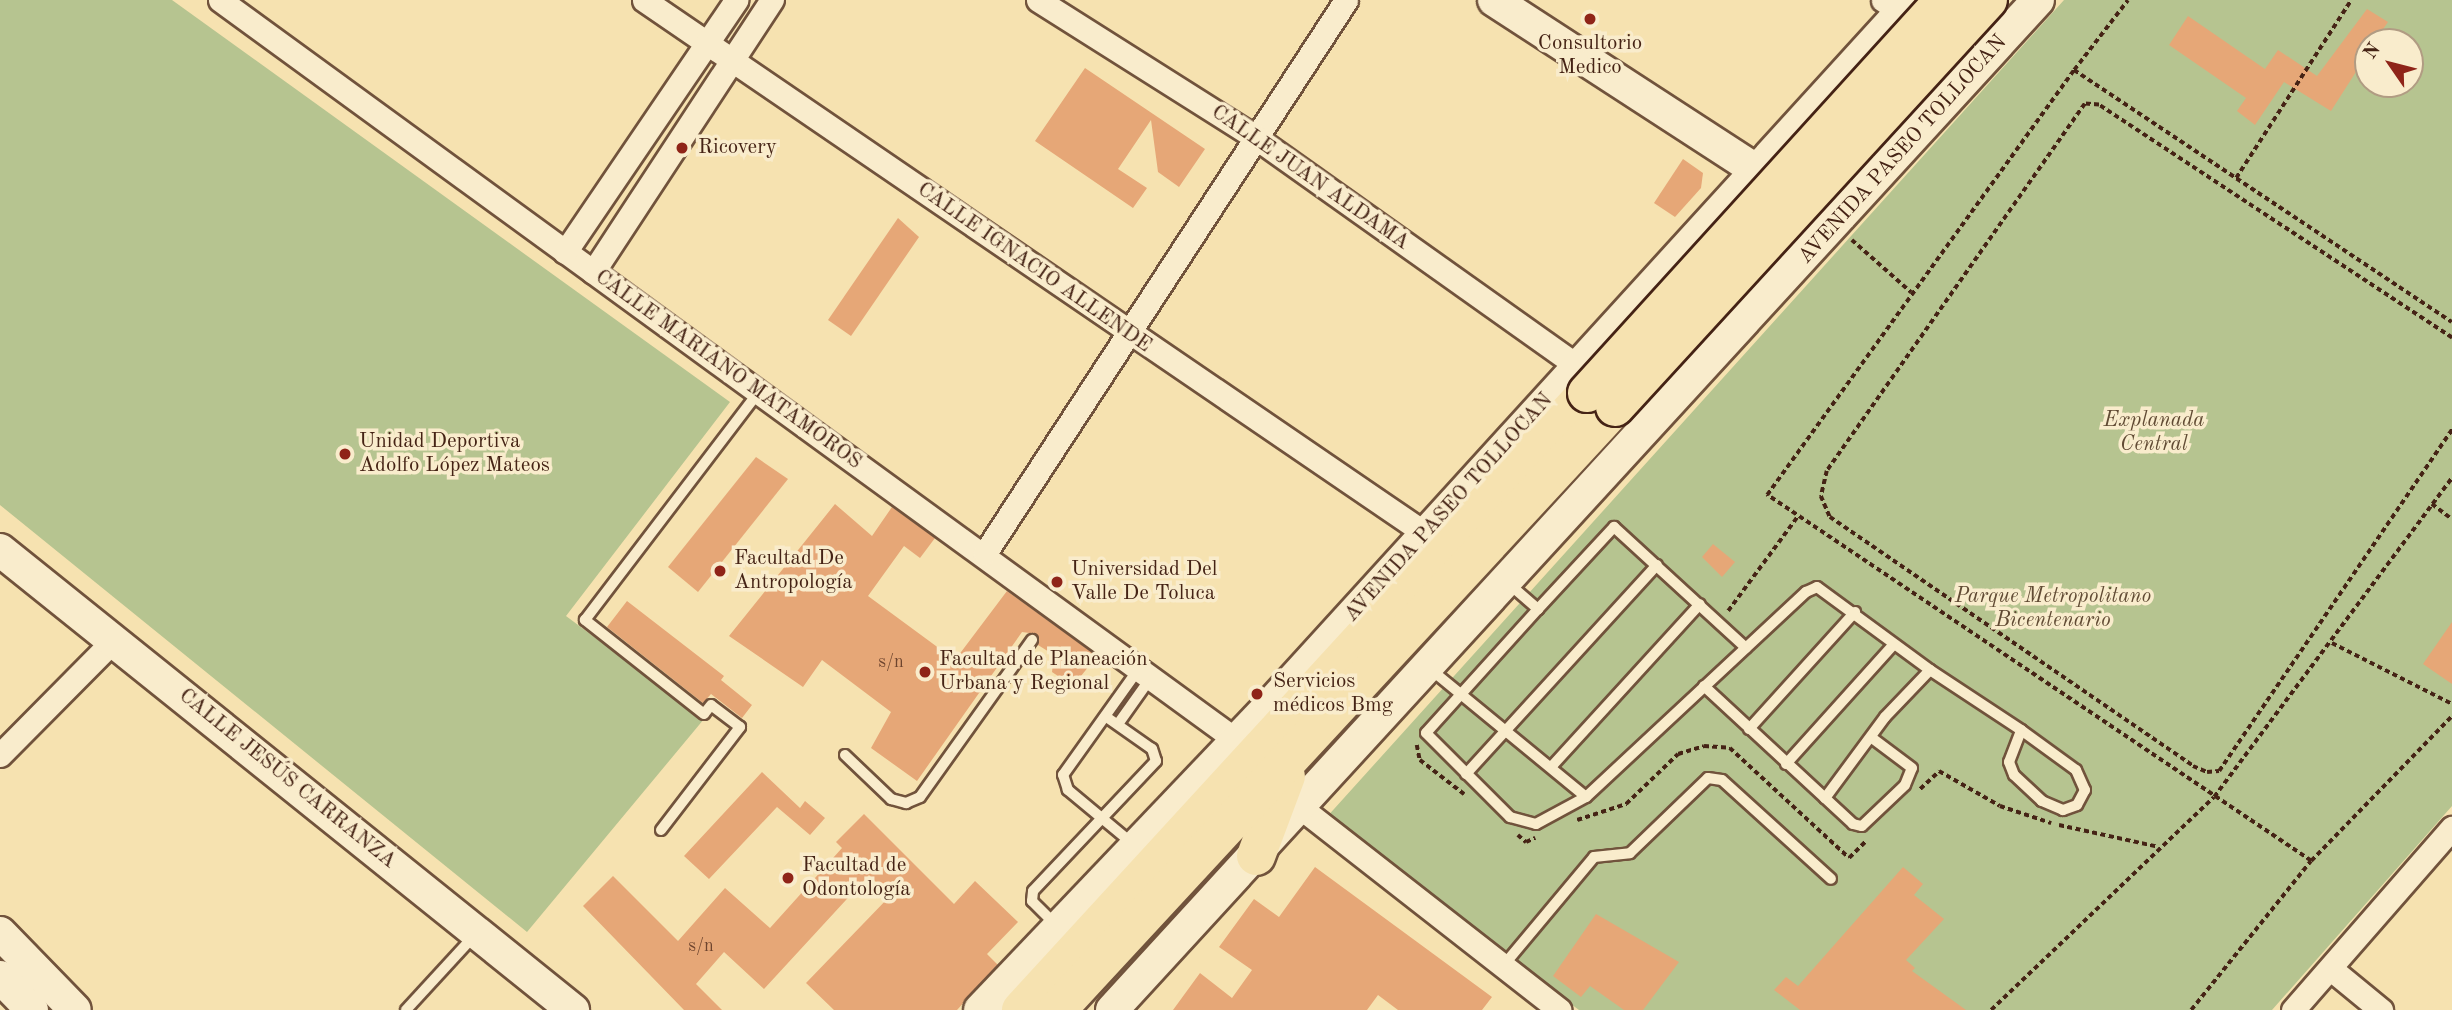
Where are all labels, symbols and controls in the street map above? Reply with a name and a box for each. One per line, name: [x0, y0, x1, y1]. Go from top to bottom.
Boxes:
marker: Consultorio Medico: [1580, 9, 1600, 29]
north arrow: [2354, 28, 2424, 98]
street label: AVENIDA PASEO TOLLOCAN: [1793, 30, 2013, 270]
place label: Consultorio Medico: [1538, 31, 1642, 81]
text: N: [2361, 40, 2385, 63]
street label: CALLE JUAN ALDAMA: [1206, 100, 1414, 256]
place label: Ricovery: [698, 135, 777, 161]
marker: Ricovery: [672, 138, 692, 158]
street label: CALLE IGNACIO ALLENDE: [912, 177, 1156, 359]
street label: CALLE MARIANO MATAMOROS: [590, 265, 866, 475]
street label: AVENIDA PASEO TOLLOCAN: [1339, 388, 1559, 628]
park label: Explanada Central: [2104, 408, 2204, 458]
place label: Unidad Deportiva Adolfo López Mateos: [359, 429, 550, 479]
marker: Unidad Deportiva Adolfo López Mateos: [337, 446, 353, 462]
place label: Facultad De Antropología: [734, 546, 853, 596]
place label: Universidad Del Valle De Toluca: [1071, 557, 1217, 607]
marker: Facultad De Antropología: [712, 563, 728, 579]
marker: Universidad Del Valle De Toluca: [1049, 574, 1065, 590]
park label: Parque Metropolitano Bicentenario: [1955, 584, 2151, 634]
place label: Facultad de Planeación Urbana y Regional: [939, 647, 1148, 697]
house number: s/n: [878, 651, 904, 673]
marker: Facultad de Planeación Urbana y Regional: [917, 664, 933, 680]
place label: Servicios médicos Bmg: [1273, 669, 1393, 719]
street label: CALLE JESÚS CARRANZA: [173, 684, 401, 874]
marker: Servicios médicos Bmg: [1247, 684, 1267, 704]
place label: Facultad de Odontología: [802, 853, 911, 903]
marker: Facultad de Odontología: [780, 870, 796, 886]
house number: s/n: [688, 935, 714, 957]

